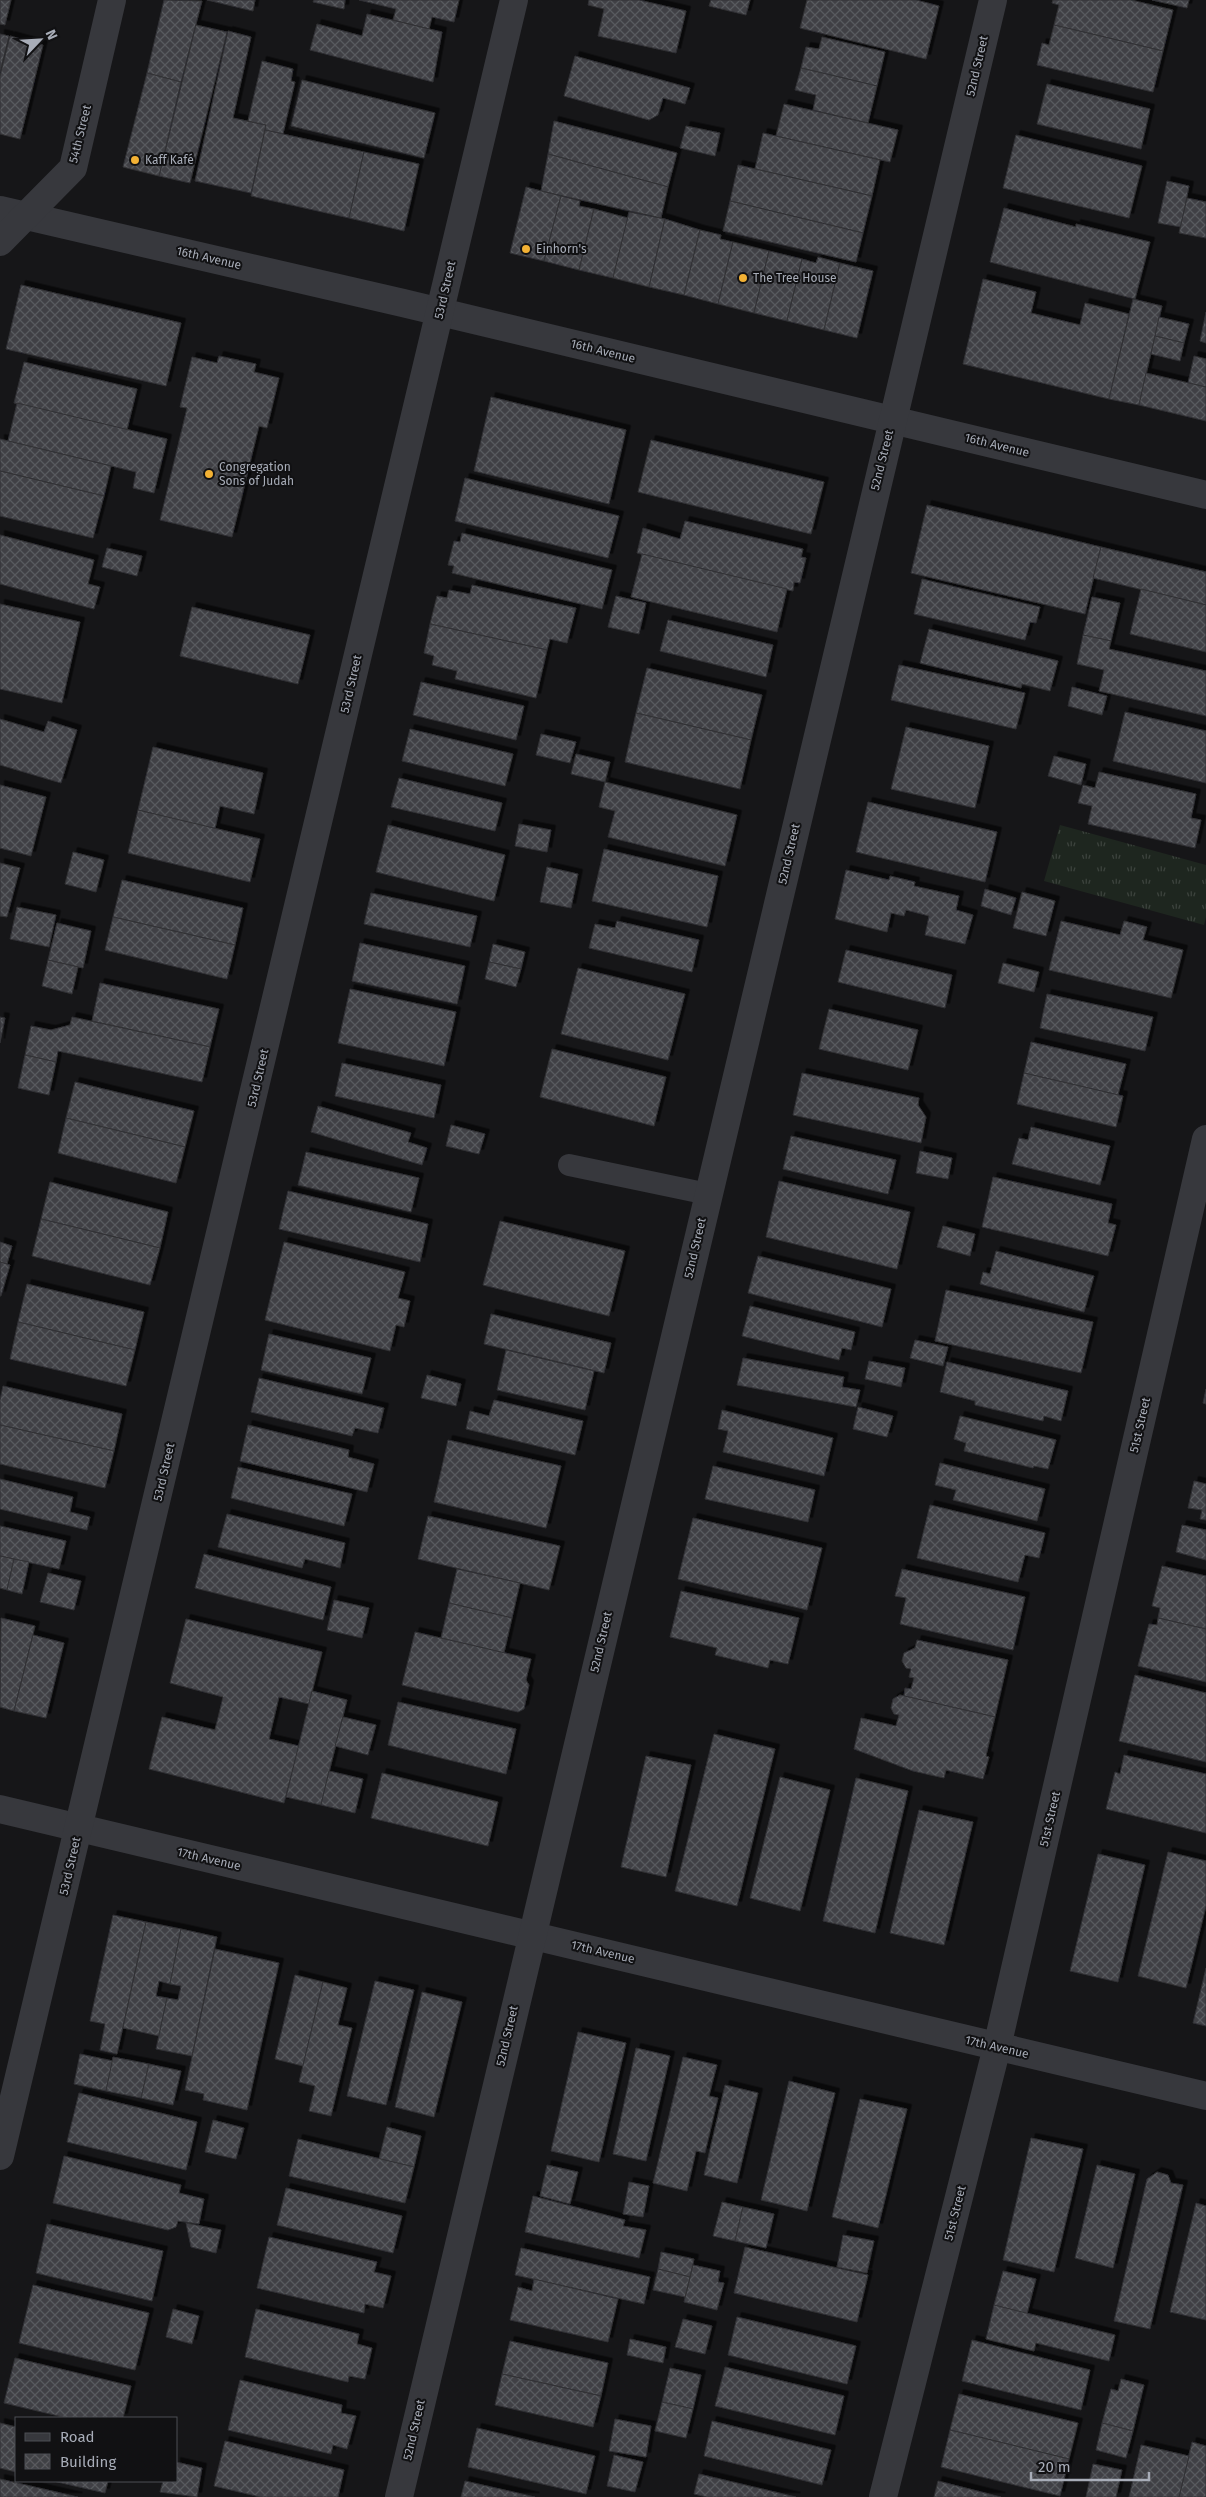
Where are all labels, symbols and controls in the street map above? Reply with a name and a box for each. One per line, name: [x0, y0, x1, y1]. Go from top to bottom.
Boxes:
north arrow: [15, 15, 65, 65]
text: N: [42, 27, 61, 43]
street label: 52nd Street: [963, 34, 991, 98]
street label: 54th Street: [66, 103, 94, 165]
place label: Kaff Kafé: [145, 153, 194, 167]
marker: Kaff Kafé: [129, 154, 141, 166]
place label: Einhorn's: [536, 242, 587, 256]
marker: Einhorn's: [520, 243, 532, 255]
street label: 16th Avenue: [175, 244, 243, 272]
street label: 53rd Street: [432, 259, 459, 320]
place label: The Tree House: [753, 271, 837, 285]
marker: The Tree House: [737, 272, 749, 284]
street label: 16th Avenue: [569, 336, 637, 366]
street label: 52nd Street: [868, 428, 896, 492]
street label: 16th Avenue: [963, 430, 1031, 460]
place label: Congregation Sons of Judah: [219, 460, 294, 488]
marker: Congregation Sons of Judah: [203, 468, 215, 480]
street label: 53rd Street: [338, 653, 365, 714]
street label: 52nd Street: [775, 822, 803, 886]
street label: 53rd Street: [245, 1047, 272, 1108]
street label: 52nd Street: [681, 1216, 709, 1280]
street label: 51st Street: [1127, 1395, 1153, 1454]
street label: 53rd Street: [151, 1441, 178, 1502]
street label: 52nd Street: [587, 1610, 615, 1674]
street label: 51st Street: [1037, 1789, 1063, 1848]
street label: 53rd Street: [57, 1835, 84, 1896]
street label: 17th Avenue: [176, 1845, 242, 1873]
street label: 17th Avenue: [570, 1938, 636, 1966]
street label: 52nd Street: [493, 2004, 521, 2068]
street label: 17th Avenue: [964, 2033, 1030, 2061]
street label: 51st Street: [941, 2183, 969, 2242]
street label: 52nd Street: [400, 2398, 428, 2462]
legend: [15, 2417, 178, 2482]
text: Road: [60, 2428, 95, 2446]
scale bar: [1031, 2450, 1148, 2482]
text: Building: [60, 2453, 116, 2471]
text: 20 m: [1038, 2458, 1071, 2476]

